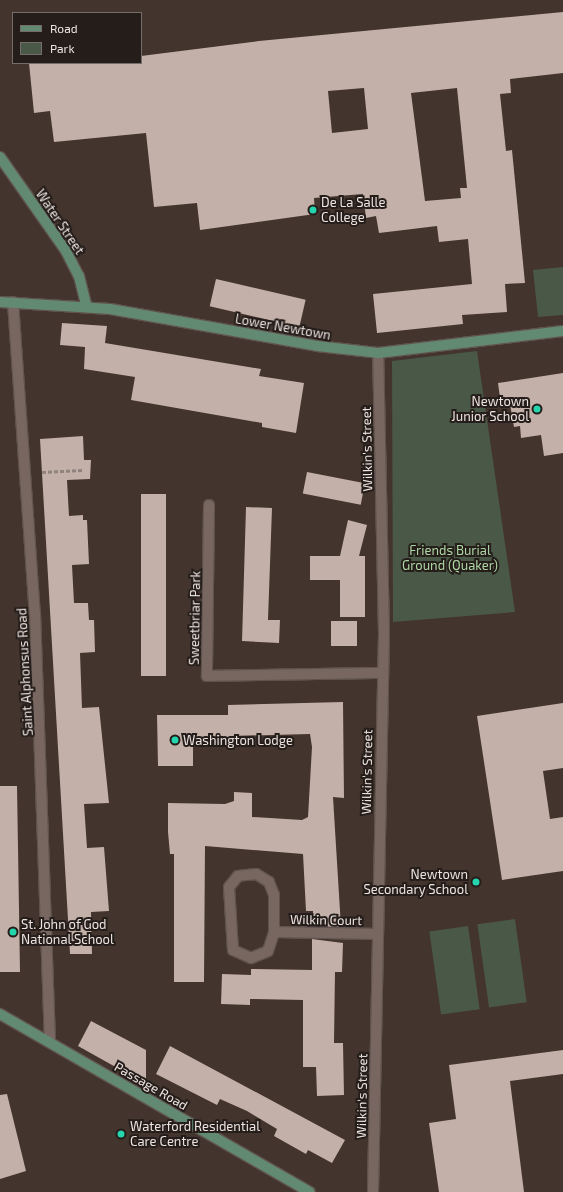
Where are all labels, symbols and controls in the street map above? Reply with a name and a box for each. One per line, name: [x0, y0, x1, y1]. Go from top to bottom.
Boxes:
legend: [12, 12, 142, 64]
text: Road: [50, 21, 78, 35]
text: Park: [50, 41, 75, 55]
street label: Water Street: [32, 186, 88, 258]
place label: De La Salle College: [321, 195, 385, 226]
marker: De La Salle College: [308, 205, 318, 215]
street label: Lower Newtown: [234, 311, 332, 343]
place label: Newtown Junior School: [451, 394, 529, 425]
marker: Newtown Junior School: [532, 404, 542, 414]
street label: Wilkin's Street: [358, 406, 376, 492]
park label: Friends Burial Ground (Quaker): [402, 543, 498, 574]
street label: Sweetbriar Park: [186, 571, 204, 665]
street label: Saint Alphonsus Road: [14, 607, 36, 737]
street label: Wilkin's Street: [358, 729, 376, 815]
place label: Washington Lodge: [183, 732, 293, 748]
marker: Washington Lodge: [170, 735, 180, 745]
place label: Newtown Secondary School: [363, 867, 468, 898]
marker: Newtown Secondary School: [471, 877, 481, 887]
street label: Wilkin Court: [290, 912, 362, 928]
place label: St. John of God National School: [21, 917, 114, 948]
marker: St. John of God National School: [8, 927, 18, 937]
street label: Wilkin's Street: [353, 1053, 371, 1139]
street label: Passage Road: [112, 1059, 190, 1113]
place label: Waterford Residential Care Centre: [130, 1119, 260, 1150]
marker: Waterford Residential Care Centre: [115, 1128, 127, 1140]

